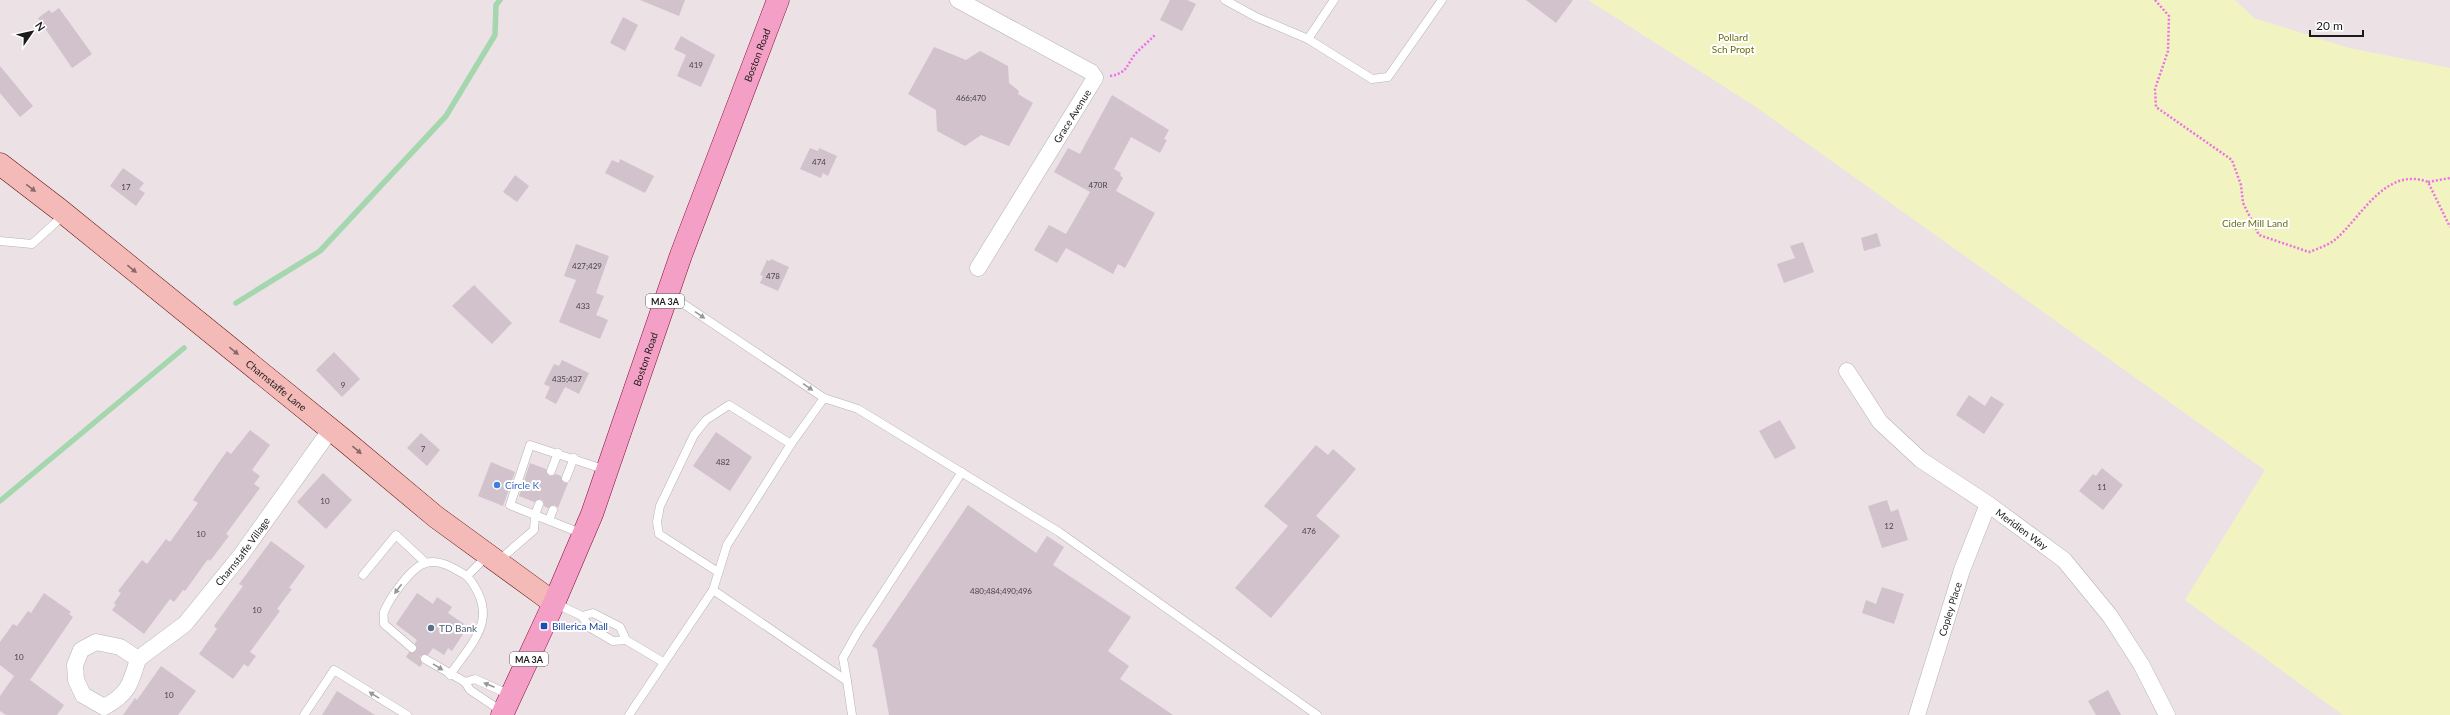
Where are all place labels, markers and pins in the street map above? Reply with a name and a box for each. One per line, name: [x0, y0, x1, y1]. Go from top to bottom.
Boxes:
place label: Circle K: [505, 479, 539, 491]
marker: Circle K: [492, 480, 502, 490]
place label: Billerica Mall: [552, 620, 608, 632]
marker: Billerica Mall: [539, 621, 549, 631]
place label: TD Bank: [439, 622, 478, 634]
marker: TD Bank: [426, 623, 436, 633]

